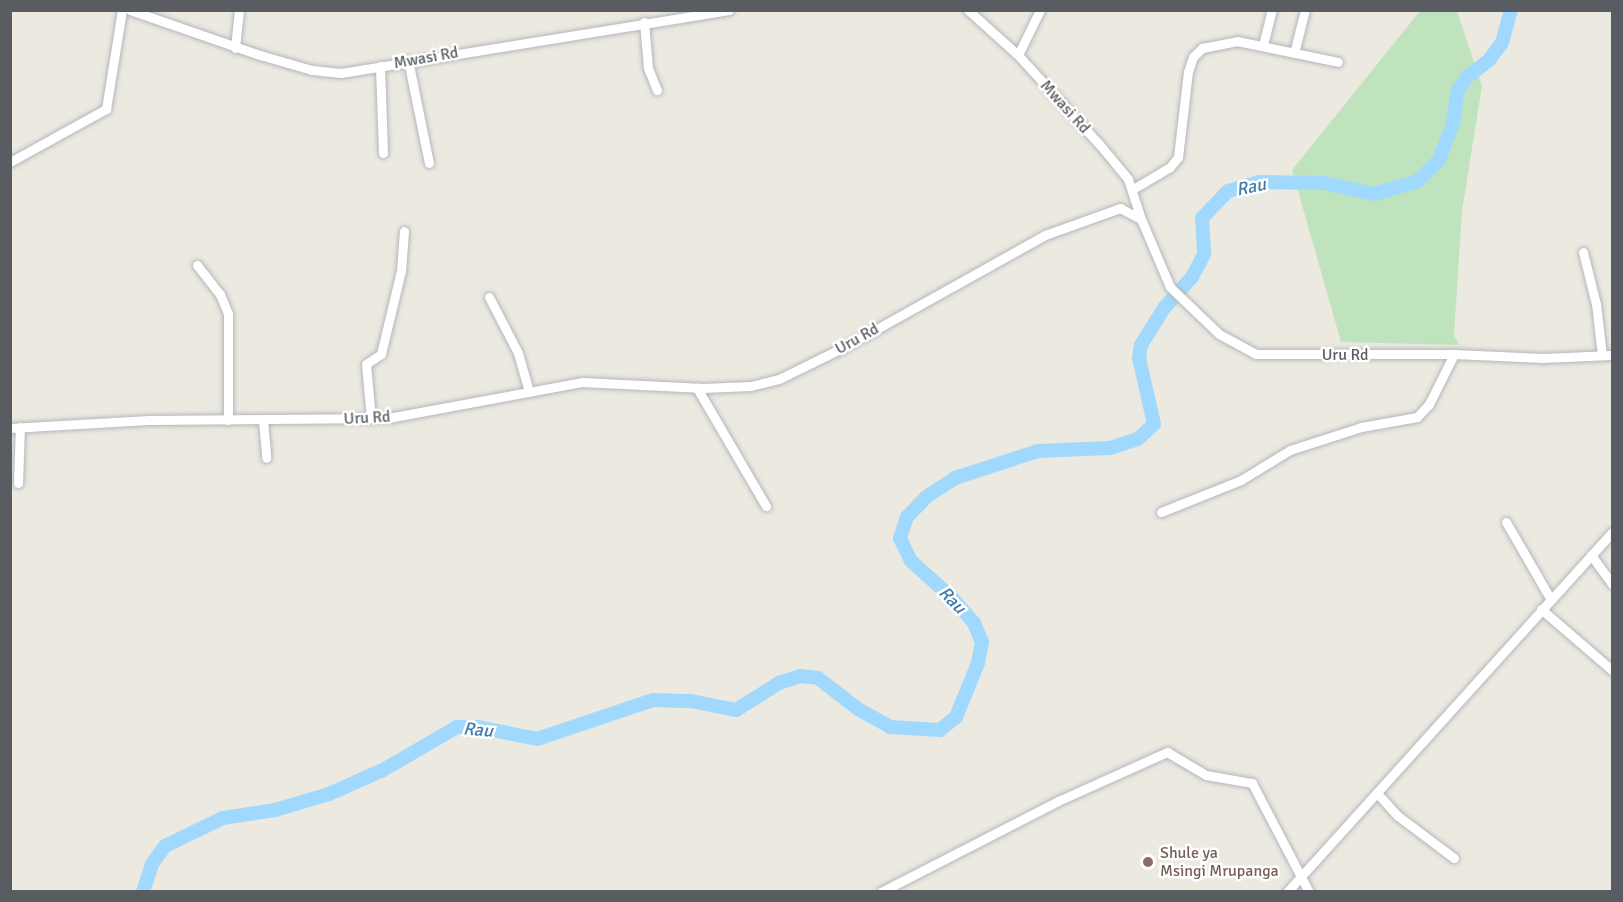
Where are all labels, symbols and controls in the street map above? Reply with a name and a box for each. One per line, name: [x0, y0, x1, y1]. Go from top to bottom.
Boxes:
street label: Mwasi Rd: [392, 43, 460, 73]
street label: Mwasi Rd: [1036, 76, 1094, 138]
water label: Rau: [1234, 174, 1268, 200]
street label: Uru Rd: [832, 319, 882, 359]
street label: Uru Rd: [1322, 345, 1368, 365]
street label: Uru Rd: [343, 407, 391, 429]
water label: Rau: [934, 582, 970, 618]
water label: Rau: [462, 718, 494, 742]
place label: Shule ya Msingi Mrupanga: [1160, 843, 1279, 881]
marker: Shule ya Msingi Mrupanga: [1141, 855, 1155, 869]

